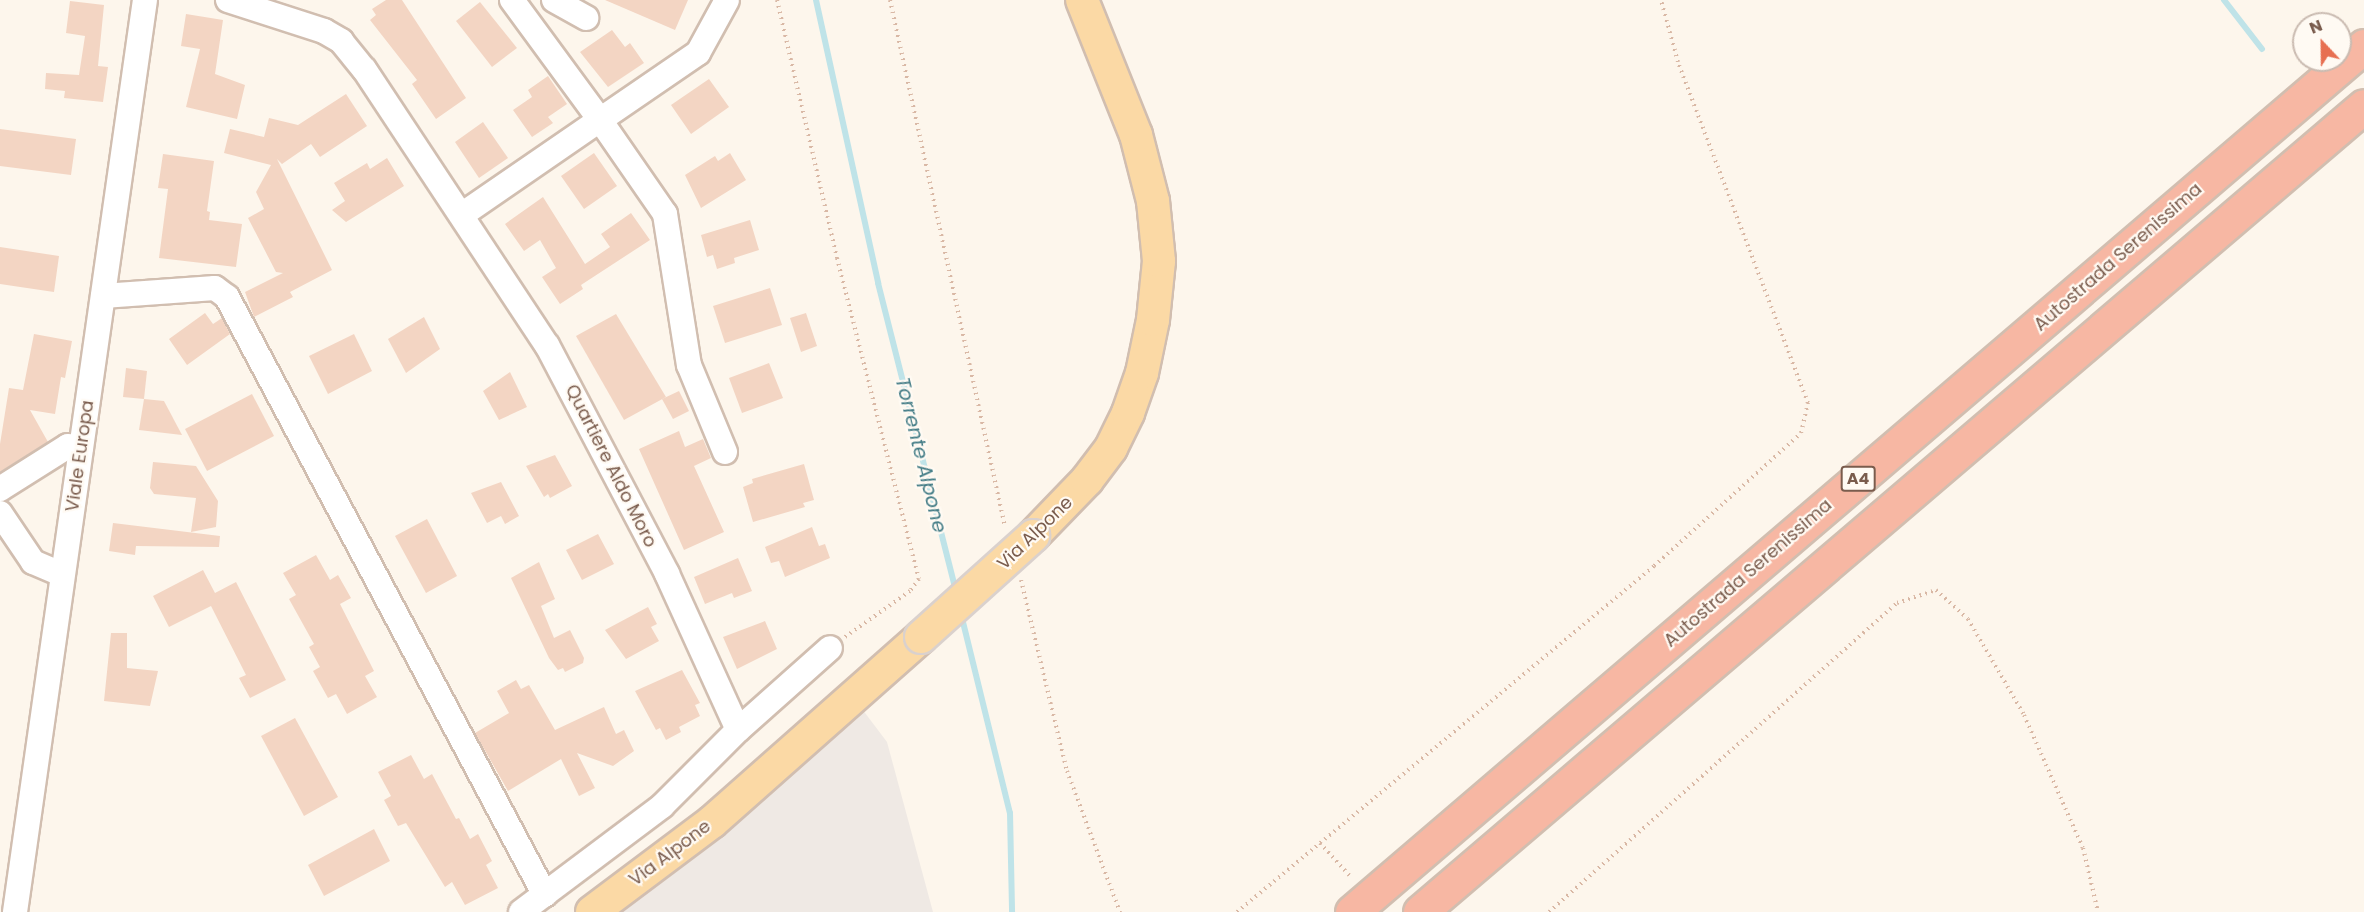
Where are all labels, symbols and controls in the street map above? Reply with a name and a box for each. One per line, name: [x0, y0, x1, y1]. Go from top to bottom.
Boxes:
north arrow: [2292, 12, 2352, 72]
text: N: [2306, 14, 2326, 40]
street label: Autostrada Serenissima: [2030, 178, 2206, 336]
water label: Torrente Alpone: [890, 375, 952, 535]
street label: Quartiere Aldo Moro: [561, 381, 661, 551]
street label: Viale Europa: [61, 399, 99, 513]
road number: A4: [1840, 466, 1876, 492]
street label: Via Alpone: [993, 492, 1077, 574]
street label: Autostrada Serenissima: [1660, 494, 1836, 652]
street label: Via Alpone: [625, 815, 715, 891]

